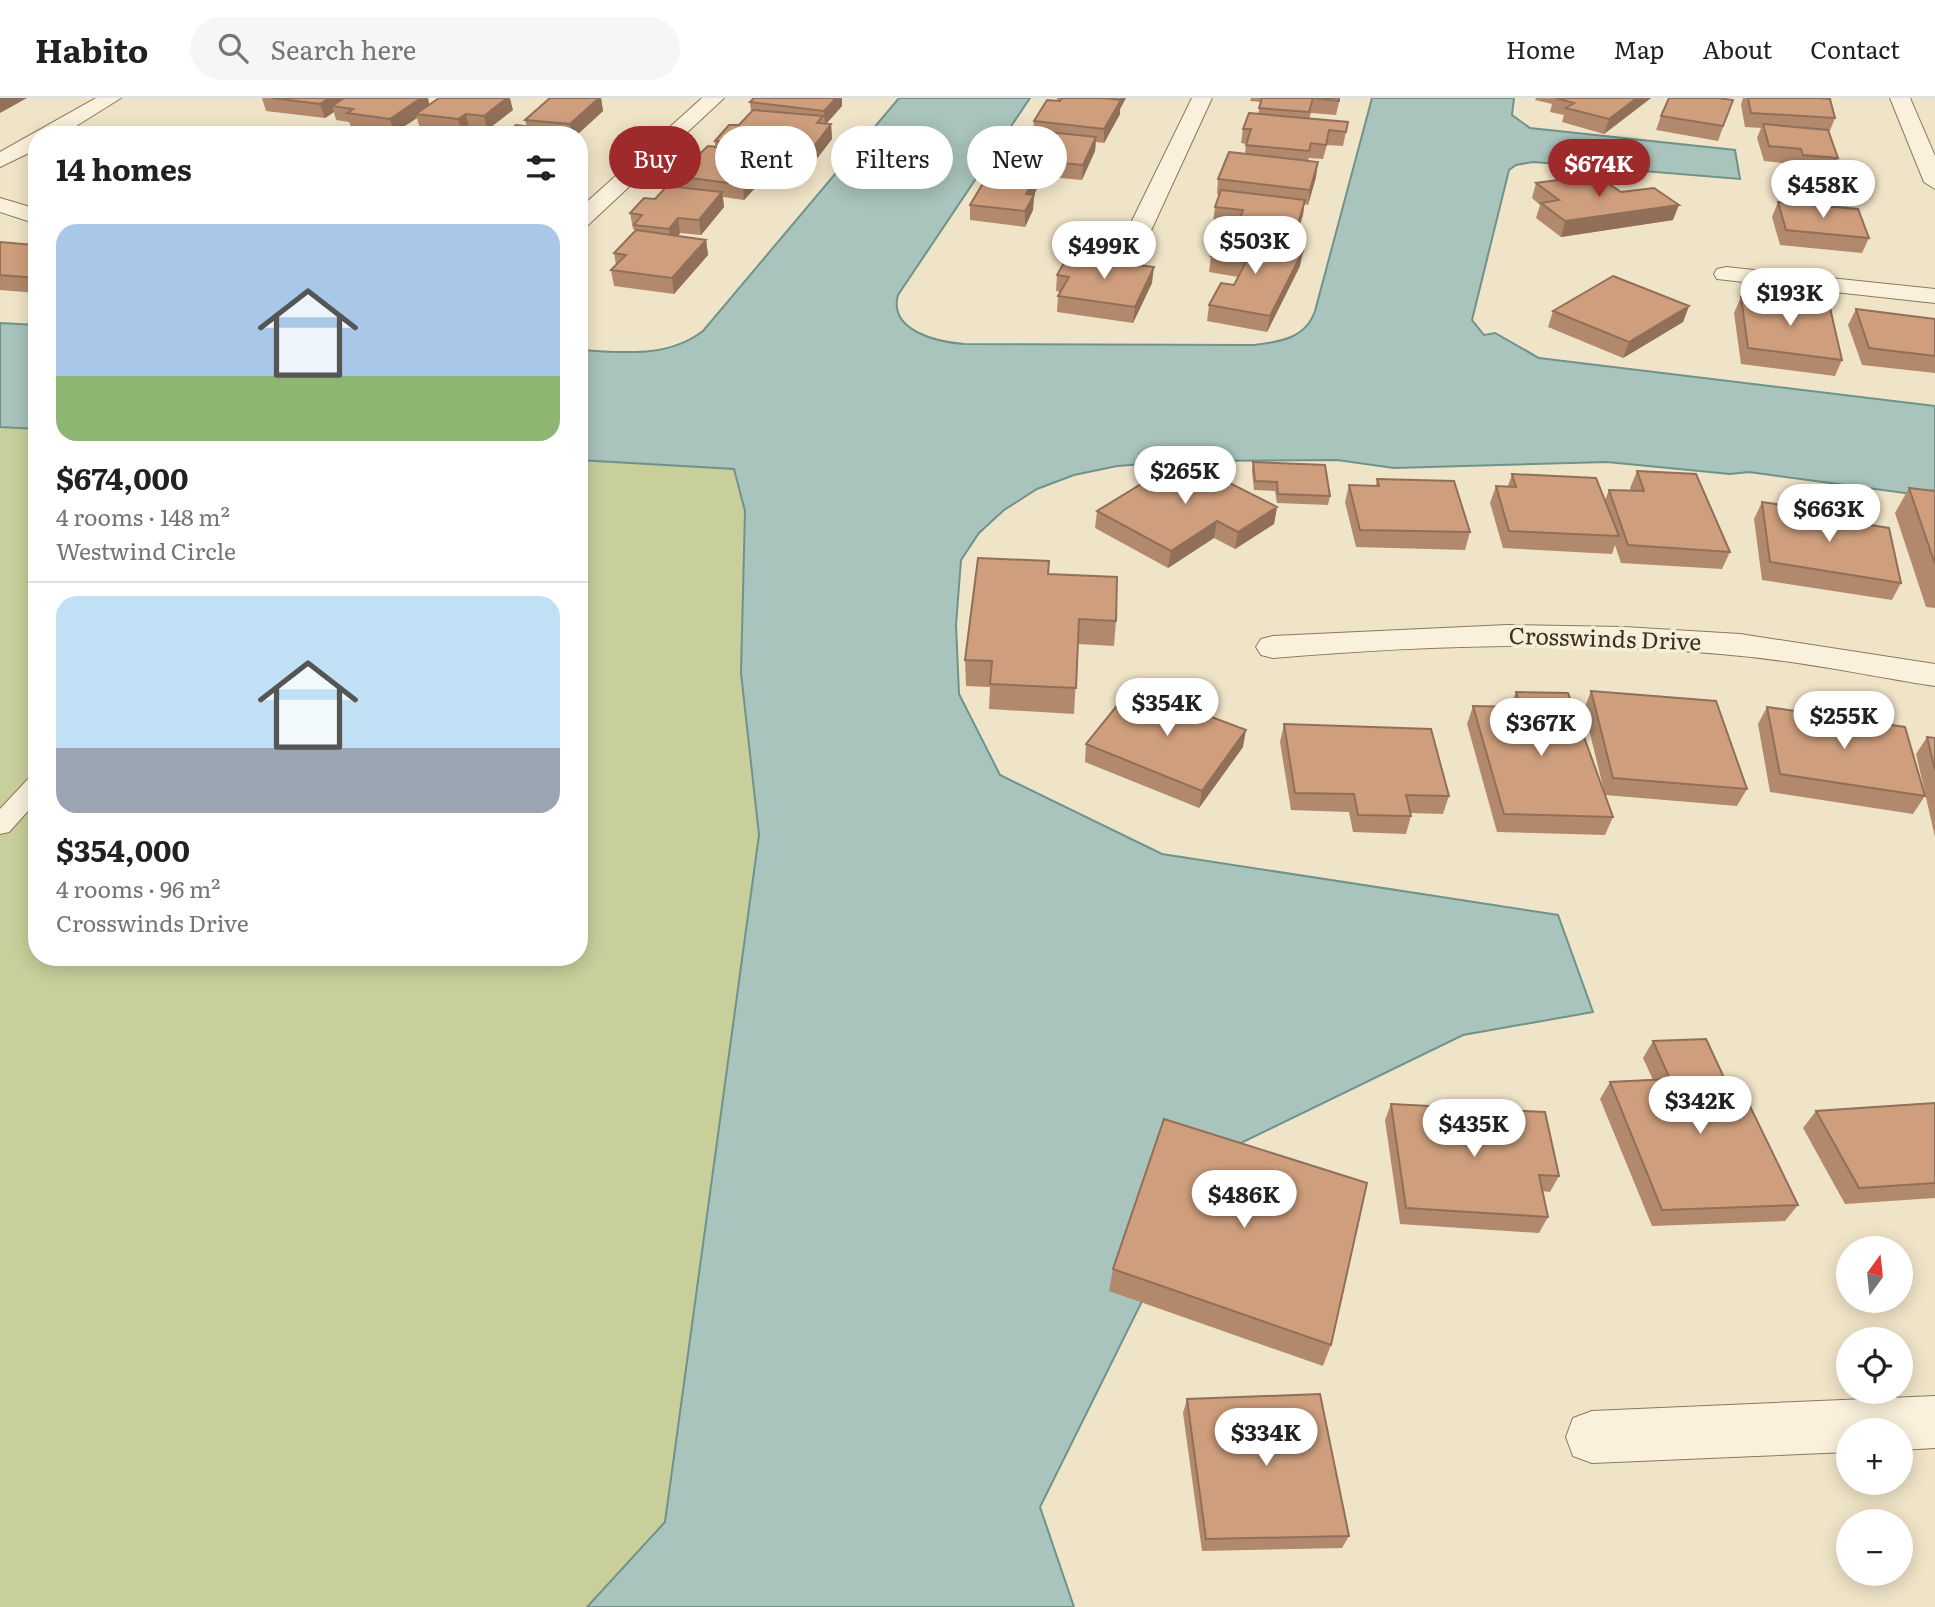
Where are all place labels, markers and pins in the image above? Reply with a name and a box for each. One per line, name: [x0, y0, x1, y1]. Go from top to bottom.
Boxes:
pin: $674K: [1550, 140, 1648, 199]
pin: $458K: [1774, 160, 1872, 220]
pin: $503K: [1206, 216, 1304, 276]
pin: $499K: [1055, 222, 1153, 281]
pin: $193K: [1741, 268, 1839, 328]
pin: $265K: [1136, 446, 1234, 506]
pin: $663K: [1780, 484, 1878, 544]
pin: $354K: [1118, 678, 1216, 738]
pin: $255K: [1795, 692, 1893, 751]
pin: $367K: [1492, 698, 1590, 758]
pin: $342K: [1651, 1076, 1749, 1136]
pin: $435K: [1425, 1100, 1523, 1159]
pin: $486K: [1195, 1170, 1293, 1230]
pin: $334K: [1217, 1408, 1315, 1468]

